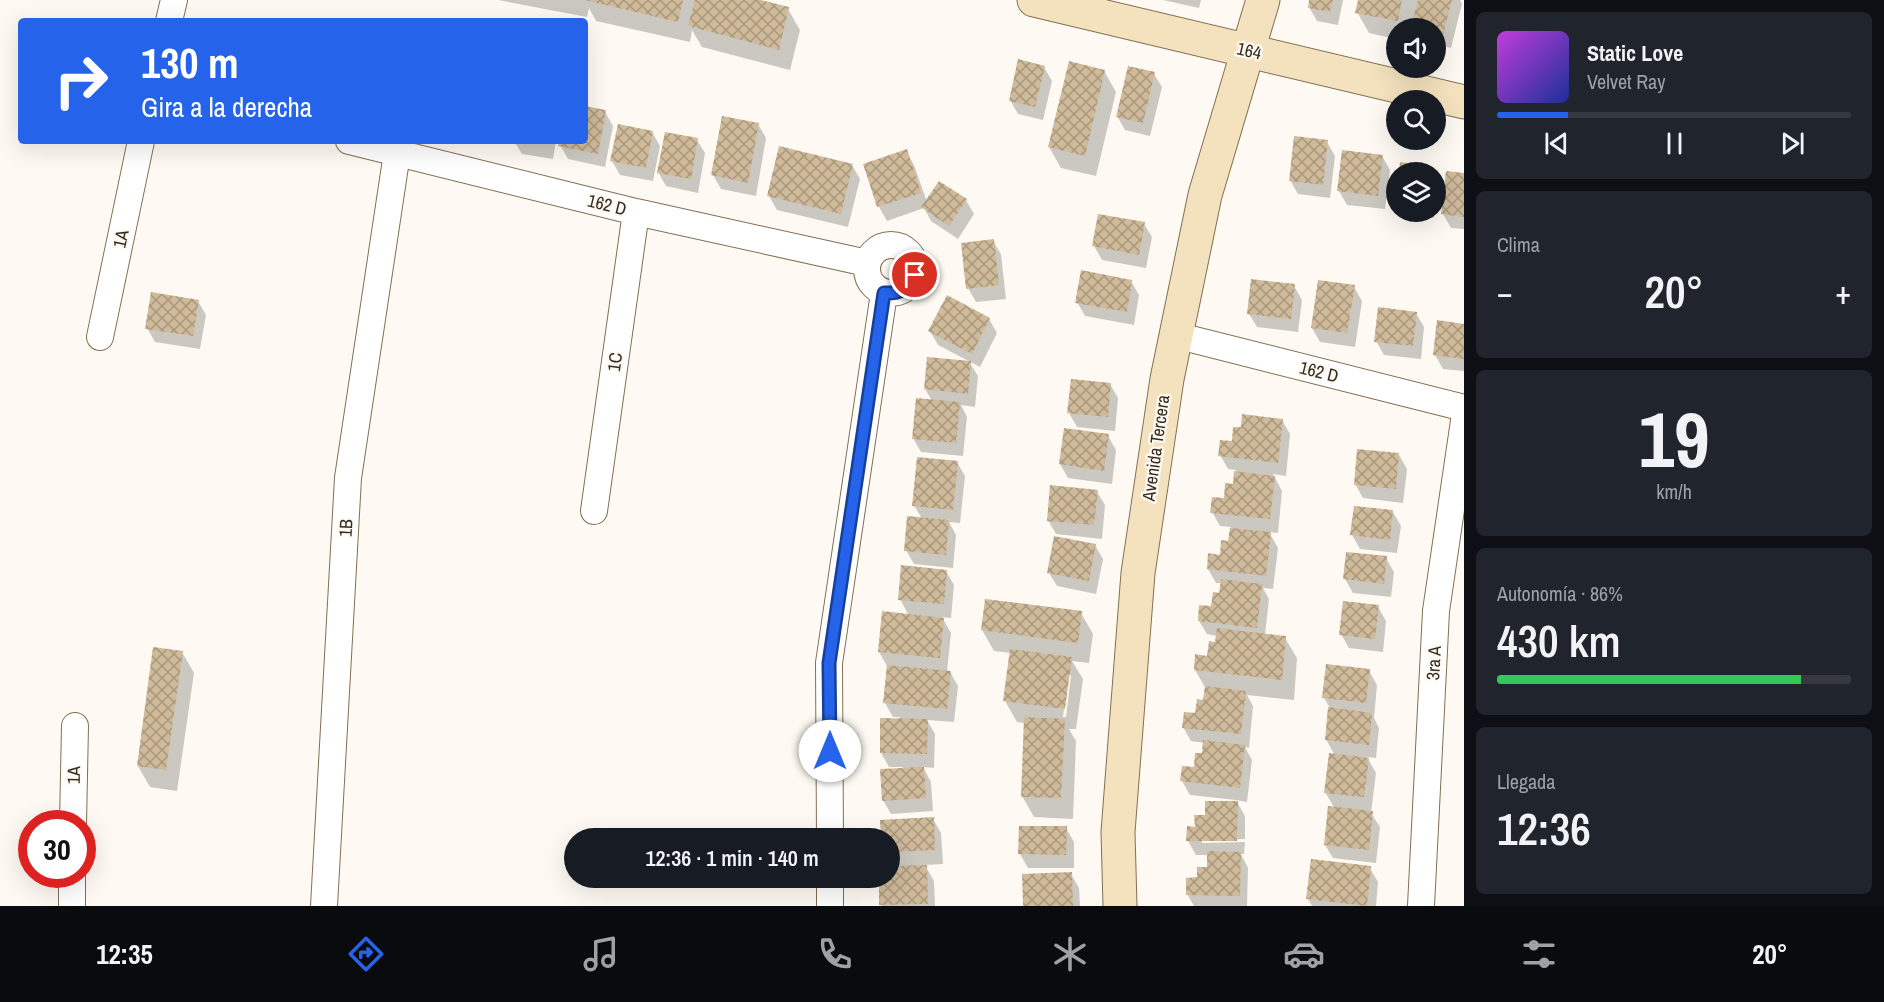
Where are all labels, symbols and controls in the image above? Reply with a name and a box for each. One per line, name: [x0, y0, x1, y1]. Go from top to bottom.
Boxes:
map controls: [1386, 18, 1446, 222]
button: sound: [1386, 18, 1446, 78]
text: 130 m: [141, 35, 239, 91]
street label: 164: [1234, 36, 1264, 65]
text: Static Love: [1587, 38, 1683, 68]
icon: right: [42, 42, 120, 120]
text: Velvet Ray: [1587, 68, 1665, 95]
text: Gira a la derecha: [141, 89, 312, 125]
button: search: [1386, 90, 1446, 150]
icon: previous: [1540, 127, 1573, 160]
icon: pause: [1658, 127, 1691, 160]
icon: next: [1776, 127, 1809, 160]
button: layers: [1386, 162, 1446, 222]
street label: 162 D: [585, 188, 629, 221]
street label: 1A: [106, 227, 135, 250]
text: Clima: [1497, 231, 1540, 258]
pin: [889, 249, 940, 300]
icon: arrive: [898, 258, 931, 291]
text: 20°: [1644, 261, 1704, 322]
text: −: [1497, 270, 1513, 314]
text: +: [1835, 270, 1851, 314]
street label: 1C: [601, 351, 628, 373]
street label: 162 D: [1297, 355, 1341, 388]
text: 19: [1638, 386, 1710, 491]
street label: Avenida Tercera: [1136, 393, 1175, 504]
text: km/h: [1656, 478, 1692, 505]
street label: 1B: [333, 518, 358, 538]
text: Autonomía · 86%: [1497, 580, 1623, 607]
text: 430 km: [1497, 610, 1621, 671]
street label: 3ra A: [1420, 645, 1447, 681]
position arrow: [798, 719, 862, 783]
street label: 1A: [61, 766, 86, 784]
text: Llegada: [1497, 768, 1555, 795]
text: 12:36: [1497, 798, 1591, 859]
speed limit sign: 30: [18, 810, 96, 888]
text: 12:36 · 1 min · 140 m: [645, 843, 819, 873]
icon: directions: [345, 933, 387, 975]
icon: music: [580, 933, 622, 975]
icon: phone: [814, 933, 856, 975]
icon: climate: [1049, 933, 1091, 975]
icon: car: [1283, 933, 1325, 975]
icon: filters: [1518, 933, 1560, 975]
text: 12:35: [96, 936, 153, 972]
text: 20°: [1752, 936, 1788, 972]

